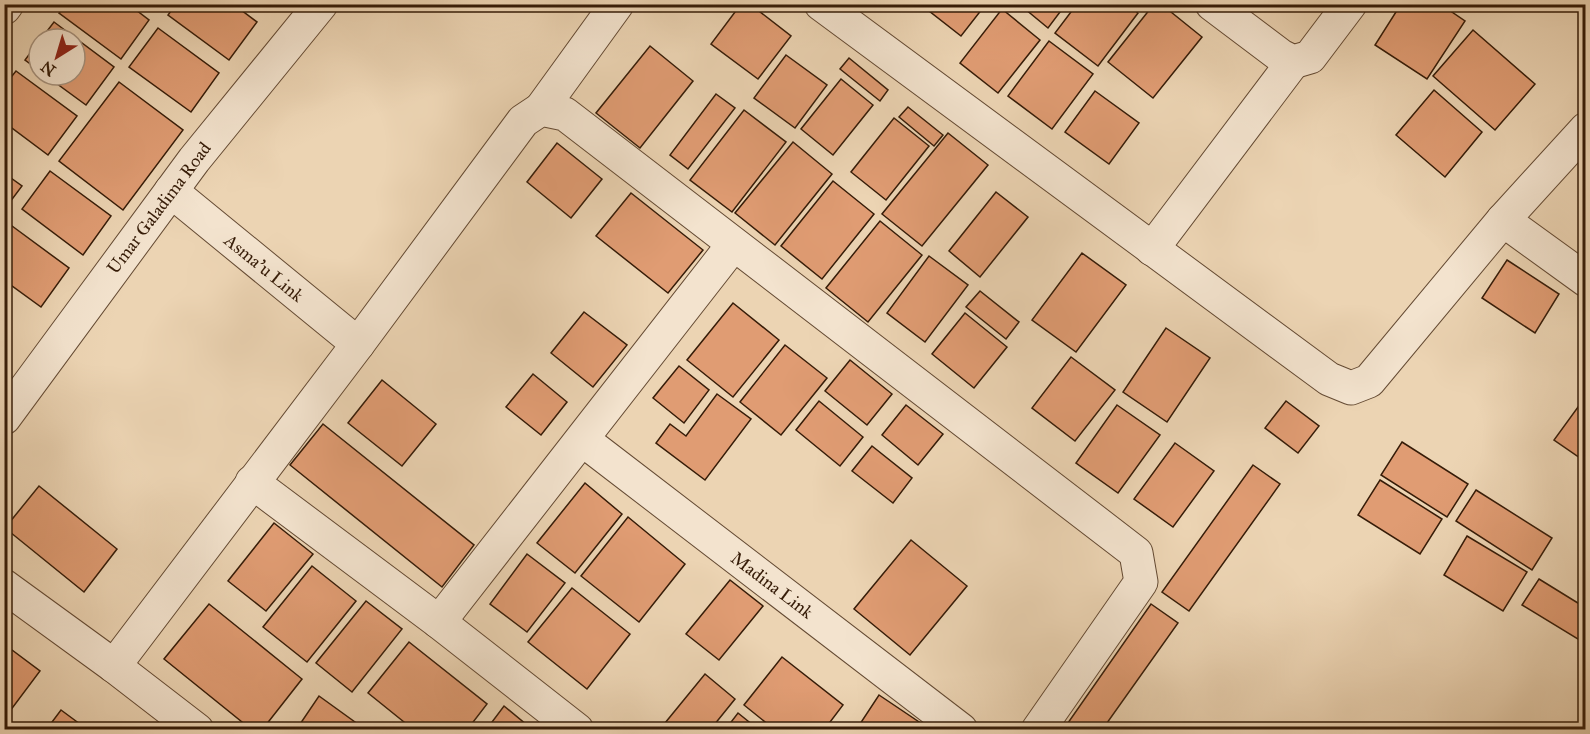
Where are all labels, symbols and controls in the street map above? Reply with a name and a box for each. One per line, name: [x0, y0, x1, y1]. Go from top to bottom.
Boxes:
north arrow: [27, 27, 87, 87]
text: N: [37, 57, 59, 80]
street label: Umar Galadima Road: [102, 138, 216, 278]
street label: Asma'u Link: [219, 229, 309, 307]
street label: Madina Link: [726, 547, 818, 624]

